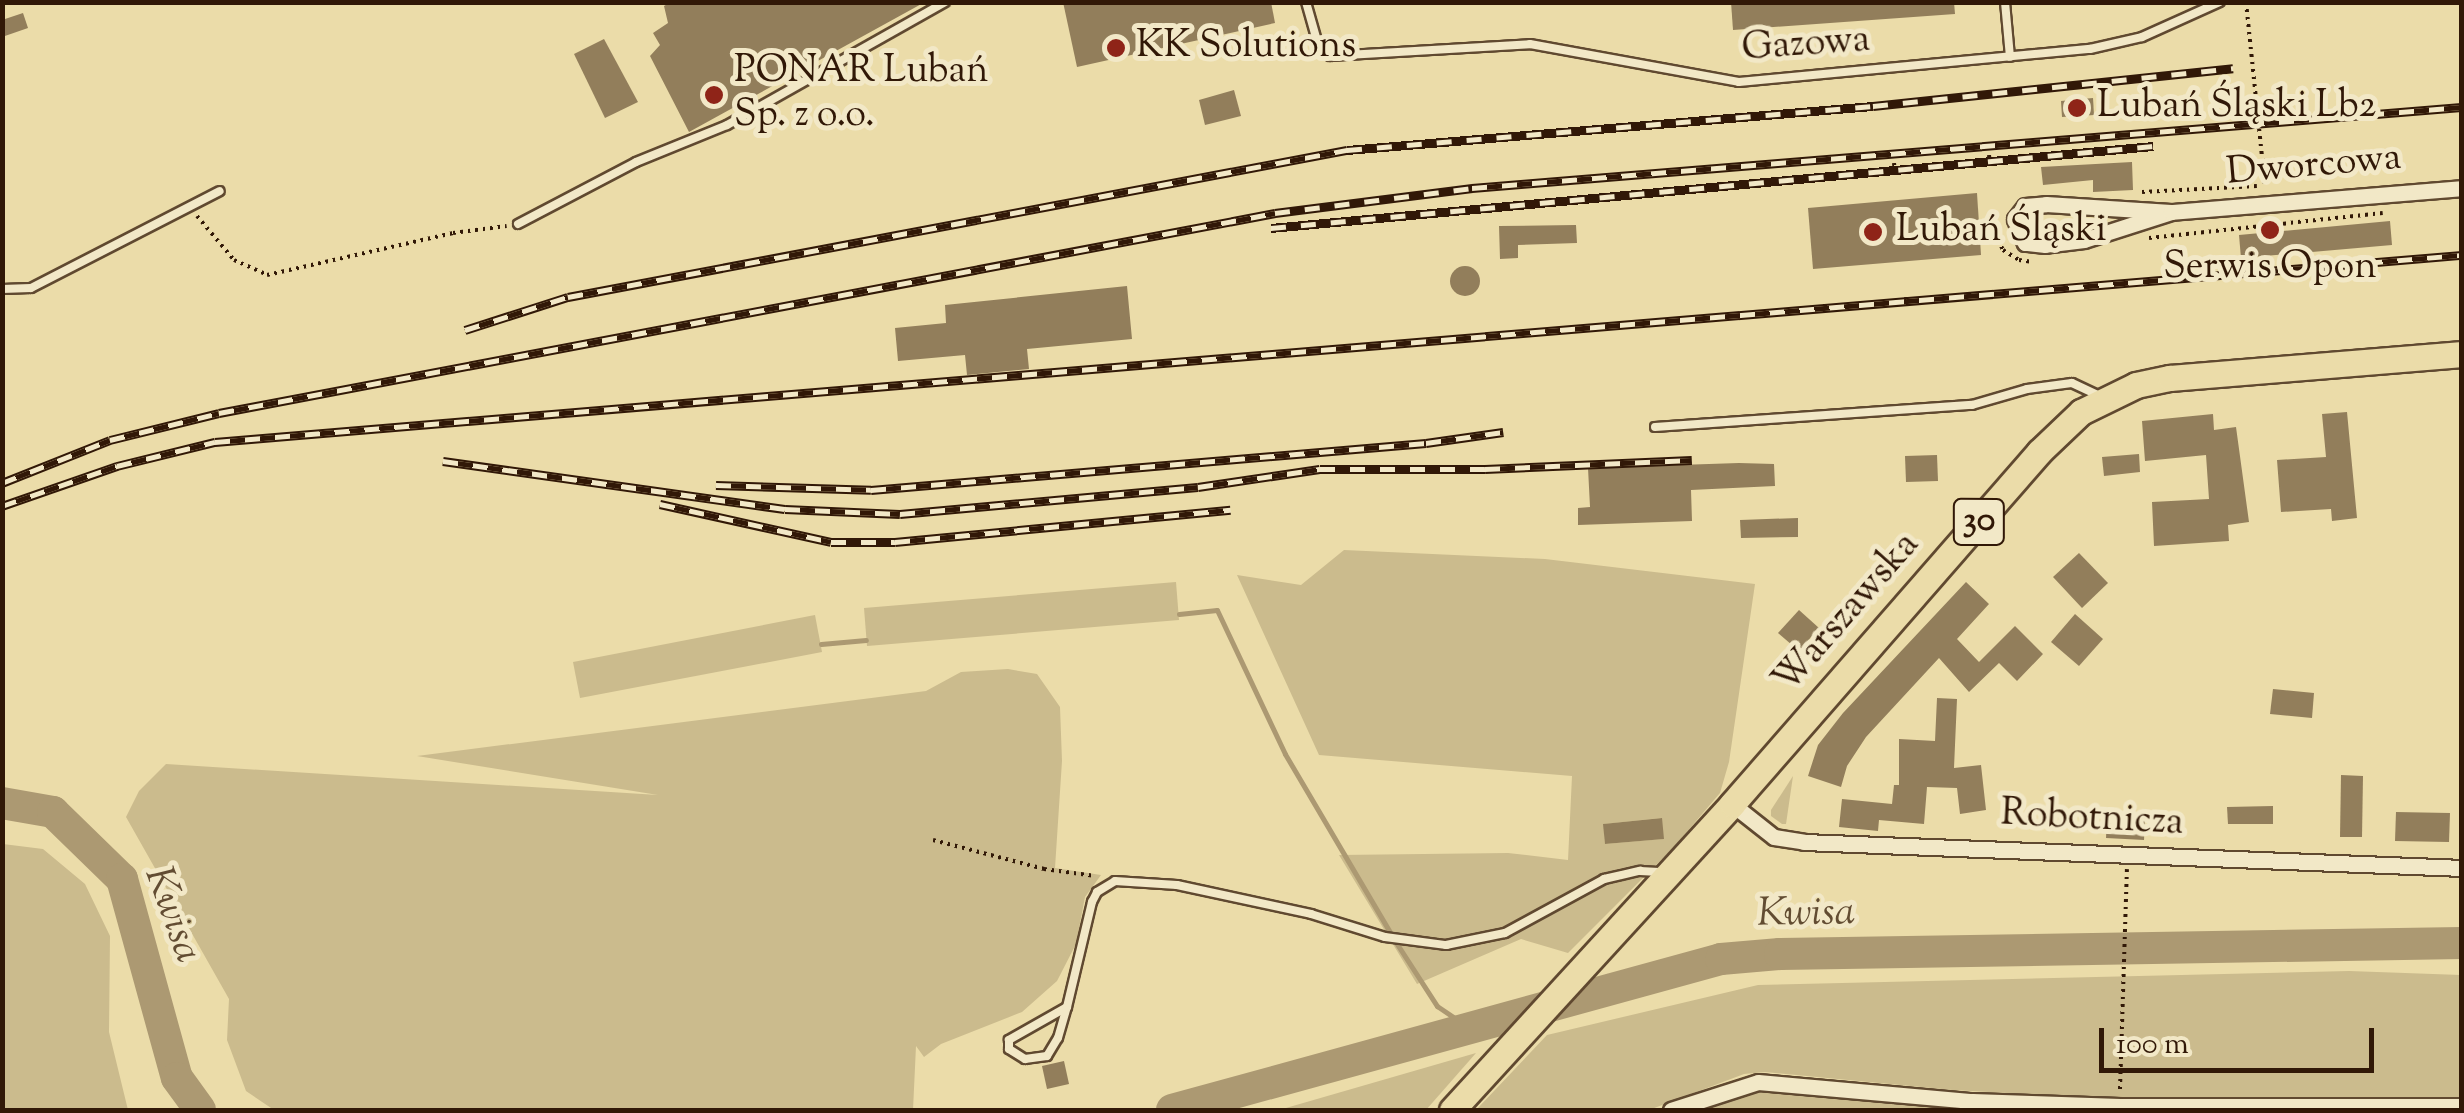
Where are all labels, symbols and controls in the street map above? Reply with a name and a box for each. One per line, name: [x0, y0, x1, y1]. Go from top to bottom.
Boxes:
street label: Gazowa: [1740, 19, 1872, 73]
place label: KK Solutions: [1136, 25, 1356, 71]
marker: KK Solutions: [1105, 37, 1127, 59]
place label: PONAR Lubań Sp. z o.o.: [734, 50, 988, 140]
marker: PONAR Lubań Sp. z o.o.: [703, 84, 725, 106]
place label: Lubań Śląski Lb2: [2097, 85, 2376, 131]
marker: Lubań Śląski Lb2: [2066, 97, 2088, 119]
street label: Dworcowa: [2225, 137, 2403, 197]
place label: Lubań Śląski: [1896, 209, 2106, 255]
marker: Lubań Śląski: [1860, 219, 1886, 245]
marker: Serwis Opon: [2259, 219, 2281, 241]
place label: Serwis Opon: [2163, 246, 2377, 292]
road number: 30: [1952, 492, 2006, 552]
street label: Warszawska: [1765, 524, 1931, 704]
street label: Robotnicza: [1999, 792, 2185, 848]
water label: Kwisa: [132, 861, 210, 969]
water label: Kwisa: [1757, 890, 1855, 940]
scale bar: [2104, 1008, 2379, 1070]
text: 100 m: [2116, 1024, 2189, 1067]

